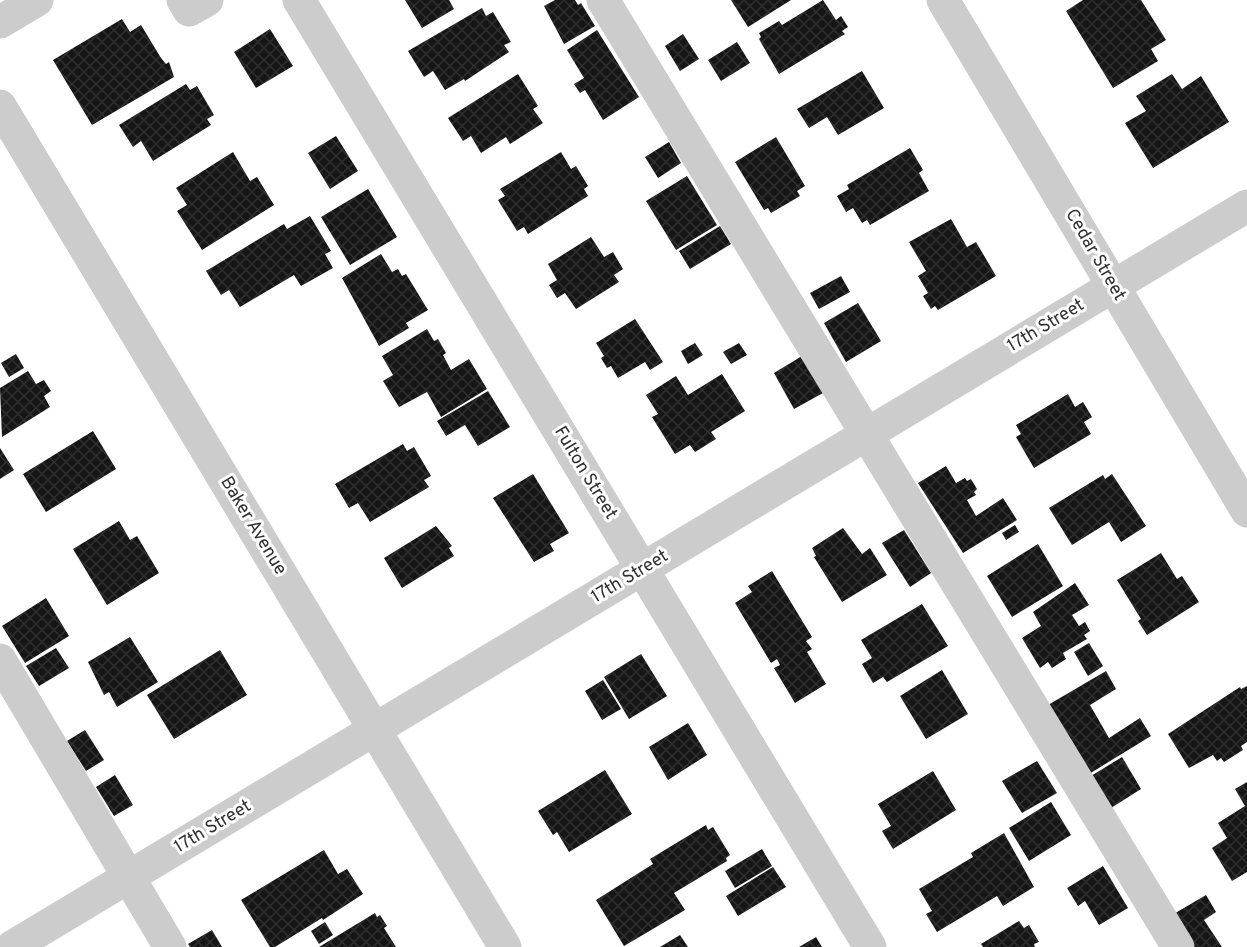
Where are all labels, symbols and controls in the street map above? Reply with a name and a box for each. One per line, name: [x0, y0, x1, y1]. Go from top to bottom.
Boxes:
street label: Cedar Street: [1059, 205, 1131, 305]
street label: 17th Street: [1003, 294, 1089, 358]
street label: Fulton Street: [548, 422, 622, 524]
street label: Baker Avenue: [215, 472, 291, 580]
street label: 17th Street: [587, 545, 673, 609]
street label: 17th Street: [170, 795, 256, 859]

